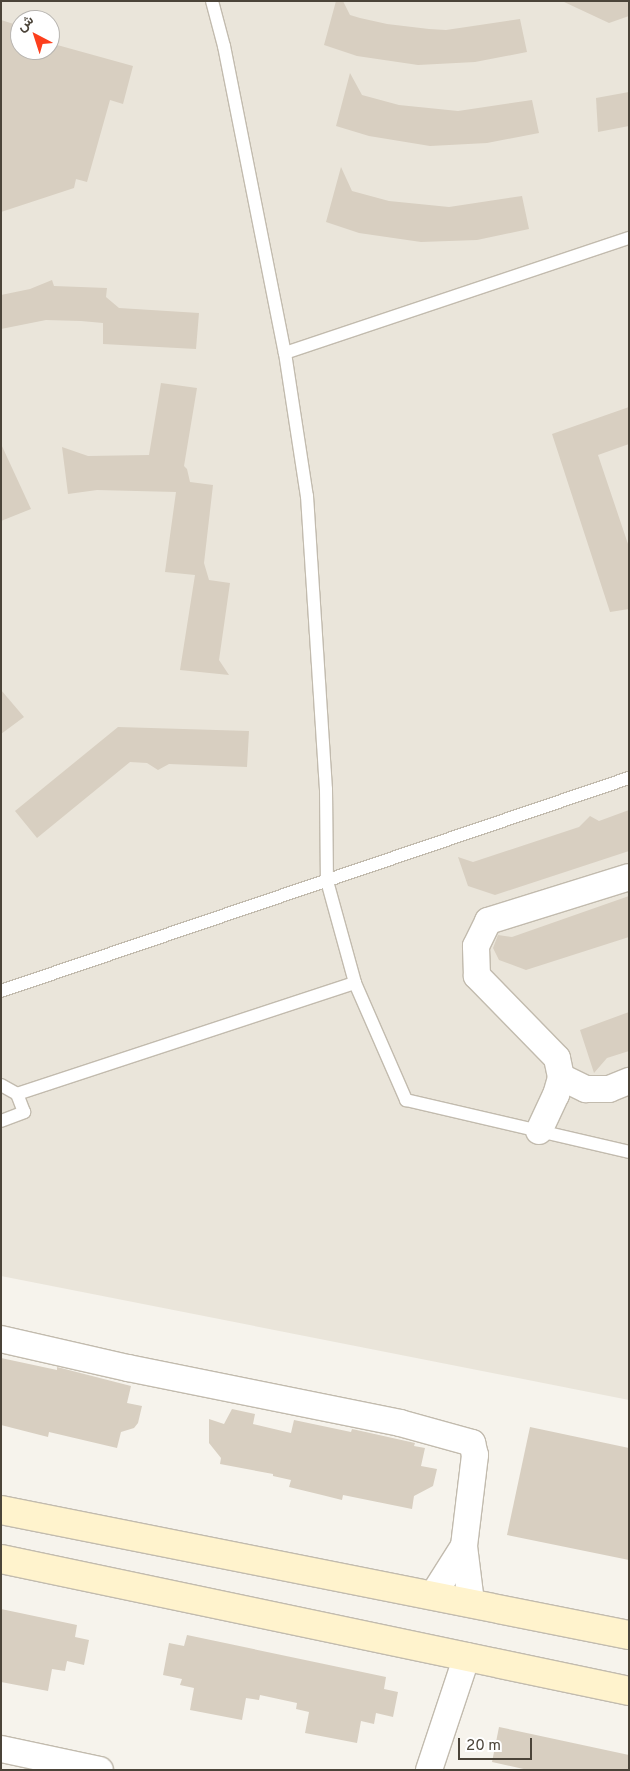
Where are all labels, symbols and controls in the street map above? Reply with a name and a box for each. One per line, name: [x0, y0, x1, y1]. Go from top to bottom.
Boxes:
north arrow: [10, 10, 60, 60]
text: ش: [14, 12, 38, 36]
scale bar: [460, 1728, 534, 1760]
text: 20 m: [466, 1737, 501, 1756]

